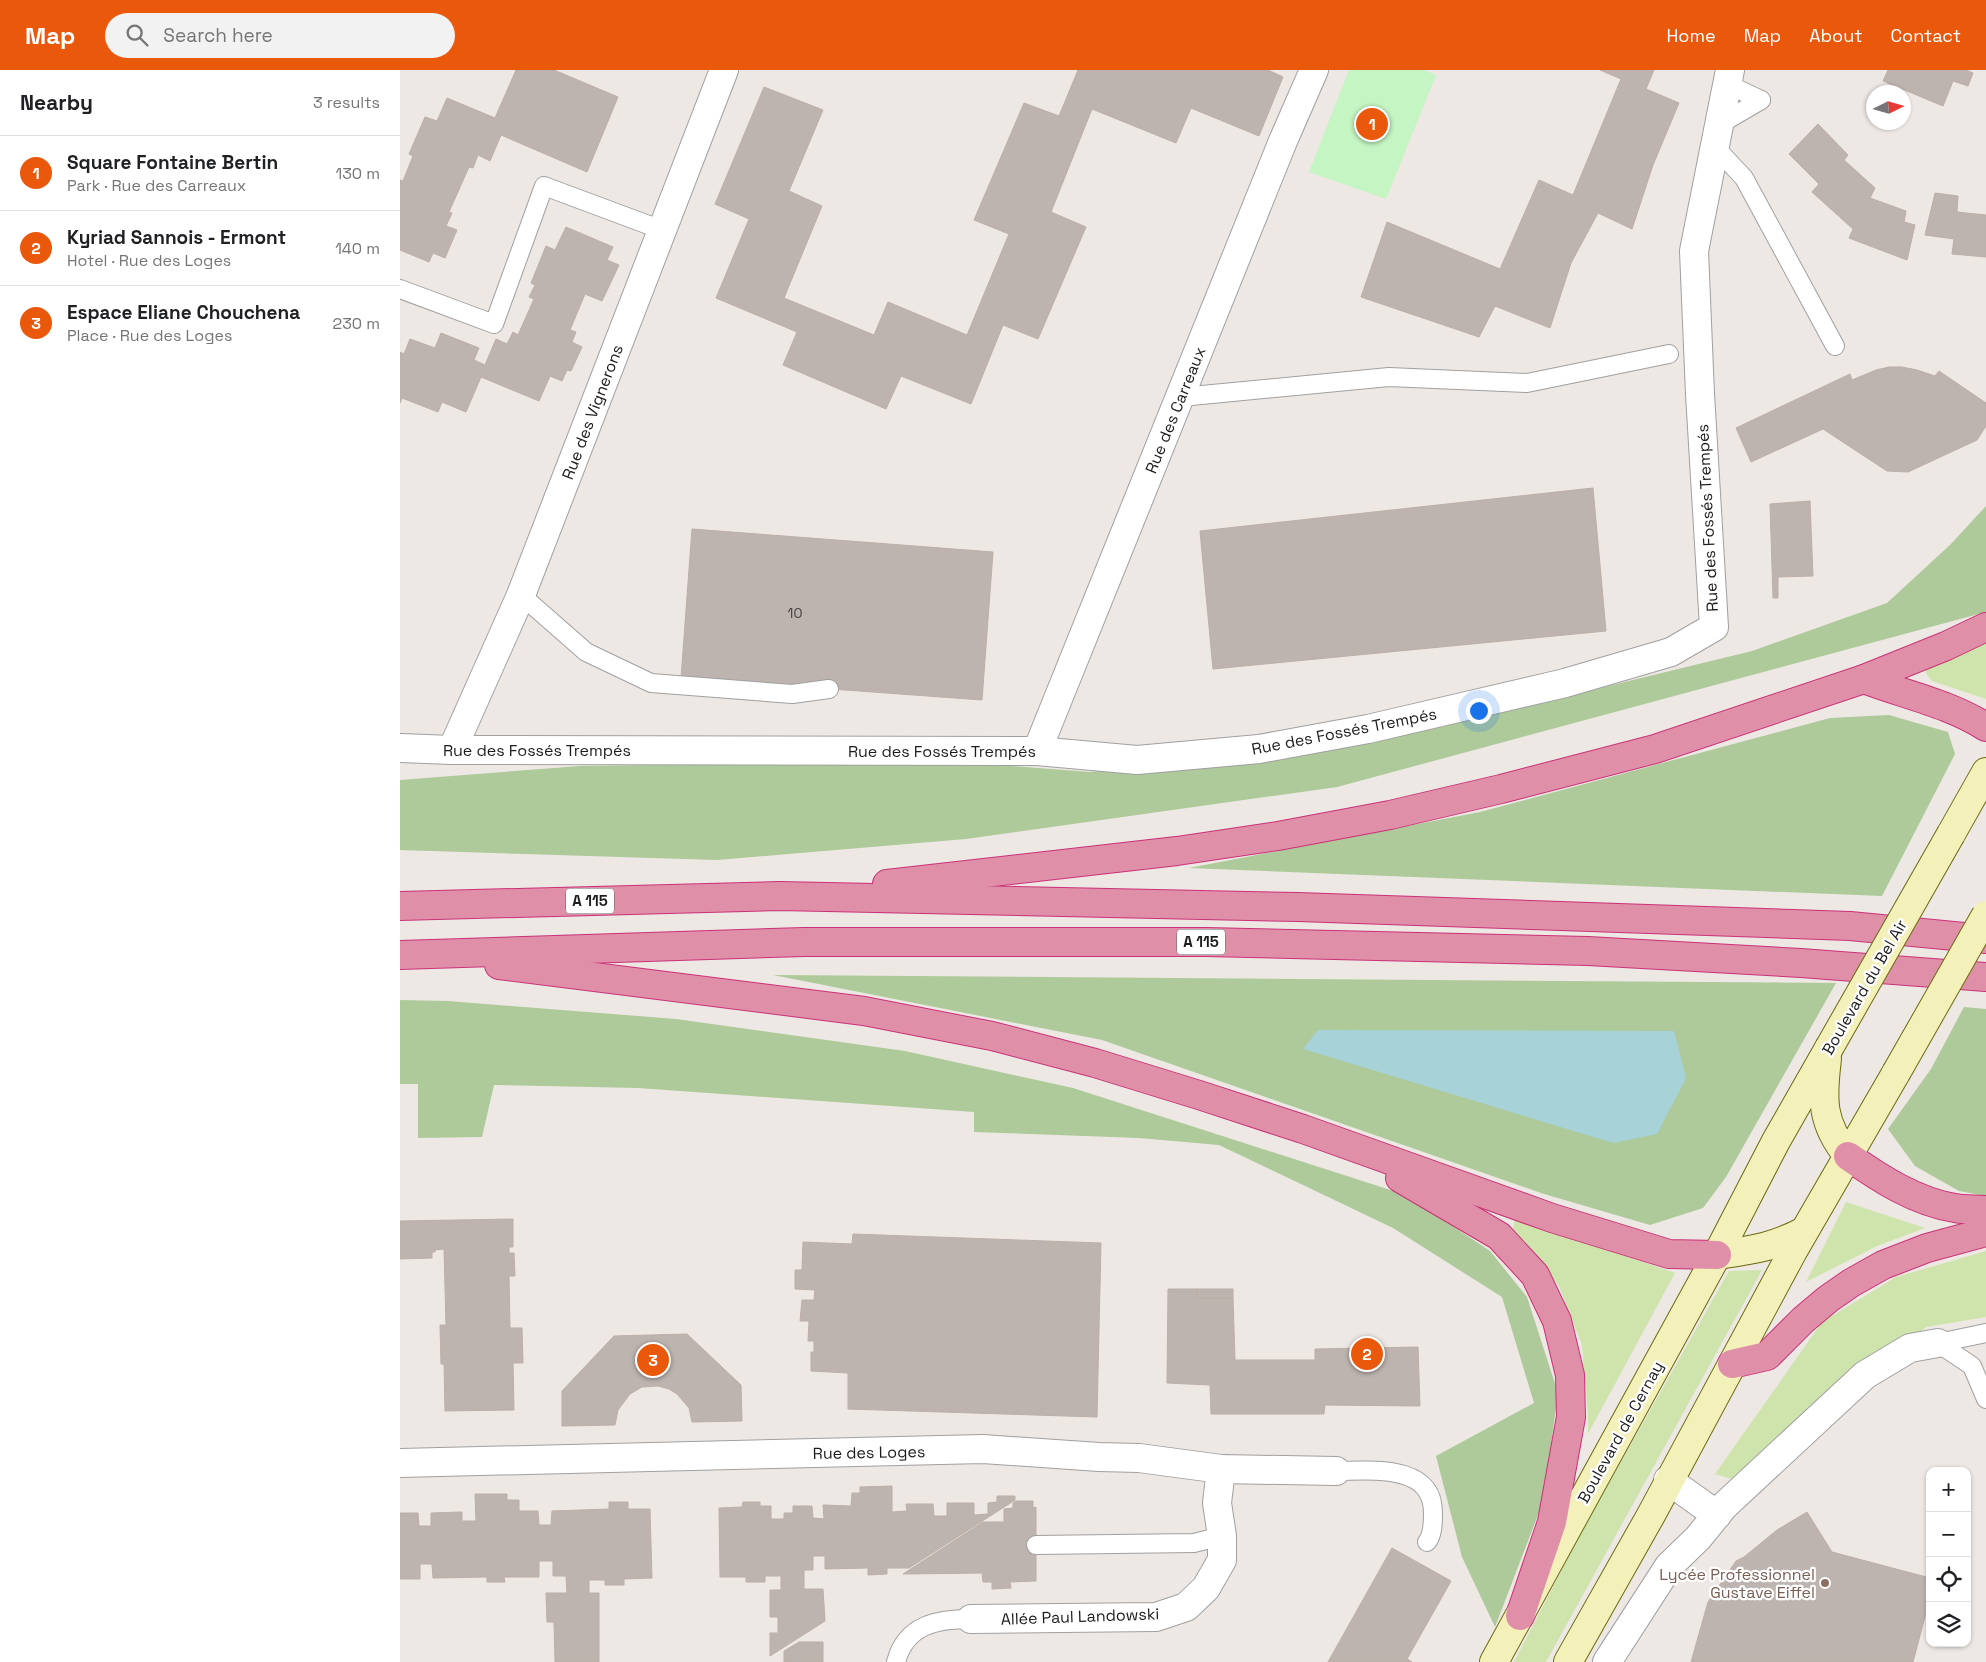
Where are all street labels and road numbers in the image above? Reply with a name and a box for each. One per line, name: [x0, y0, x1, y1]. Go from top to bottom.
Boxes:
street label: Rue des Vignerons: [557, 342, 628, 483]
street label: Rue des Carreaux: [1140, 344, 1210, 477]
street label: Rue des Fossés Trempés: [1692, 424, 1723, 612]
street label: Rue des Fossés Trempés: [1250, 703, 1438, 760]
street label: Rue des Fossés Trempés: [443, 740, 631, 761]
street label: Rue des Fossés Trempés: [848, 741, 1036, 762]
road number: A 115: [566, 888, 614, 914]
street label: Boulevard du Bel Air: [1817, 916, 1912, 1059]
road number: A 115: [1177, 930, 1225, 954]
street label: Boulevard de Cernay: [1573, 1357, 1668, 1507]
street label: Rue des Loges: [813, 1441, 925, 1464]
street label: Allée Paul Landowski: [1000, 1603, 1160, 1630]

